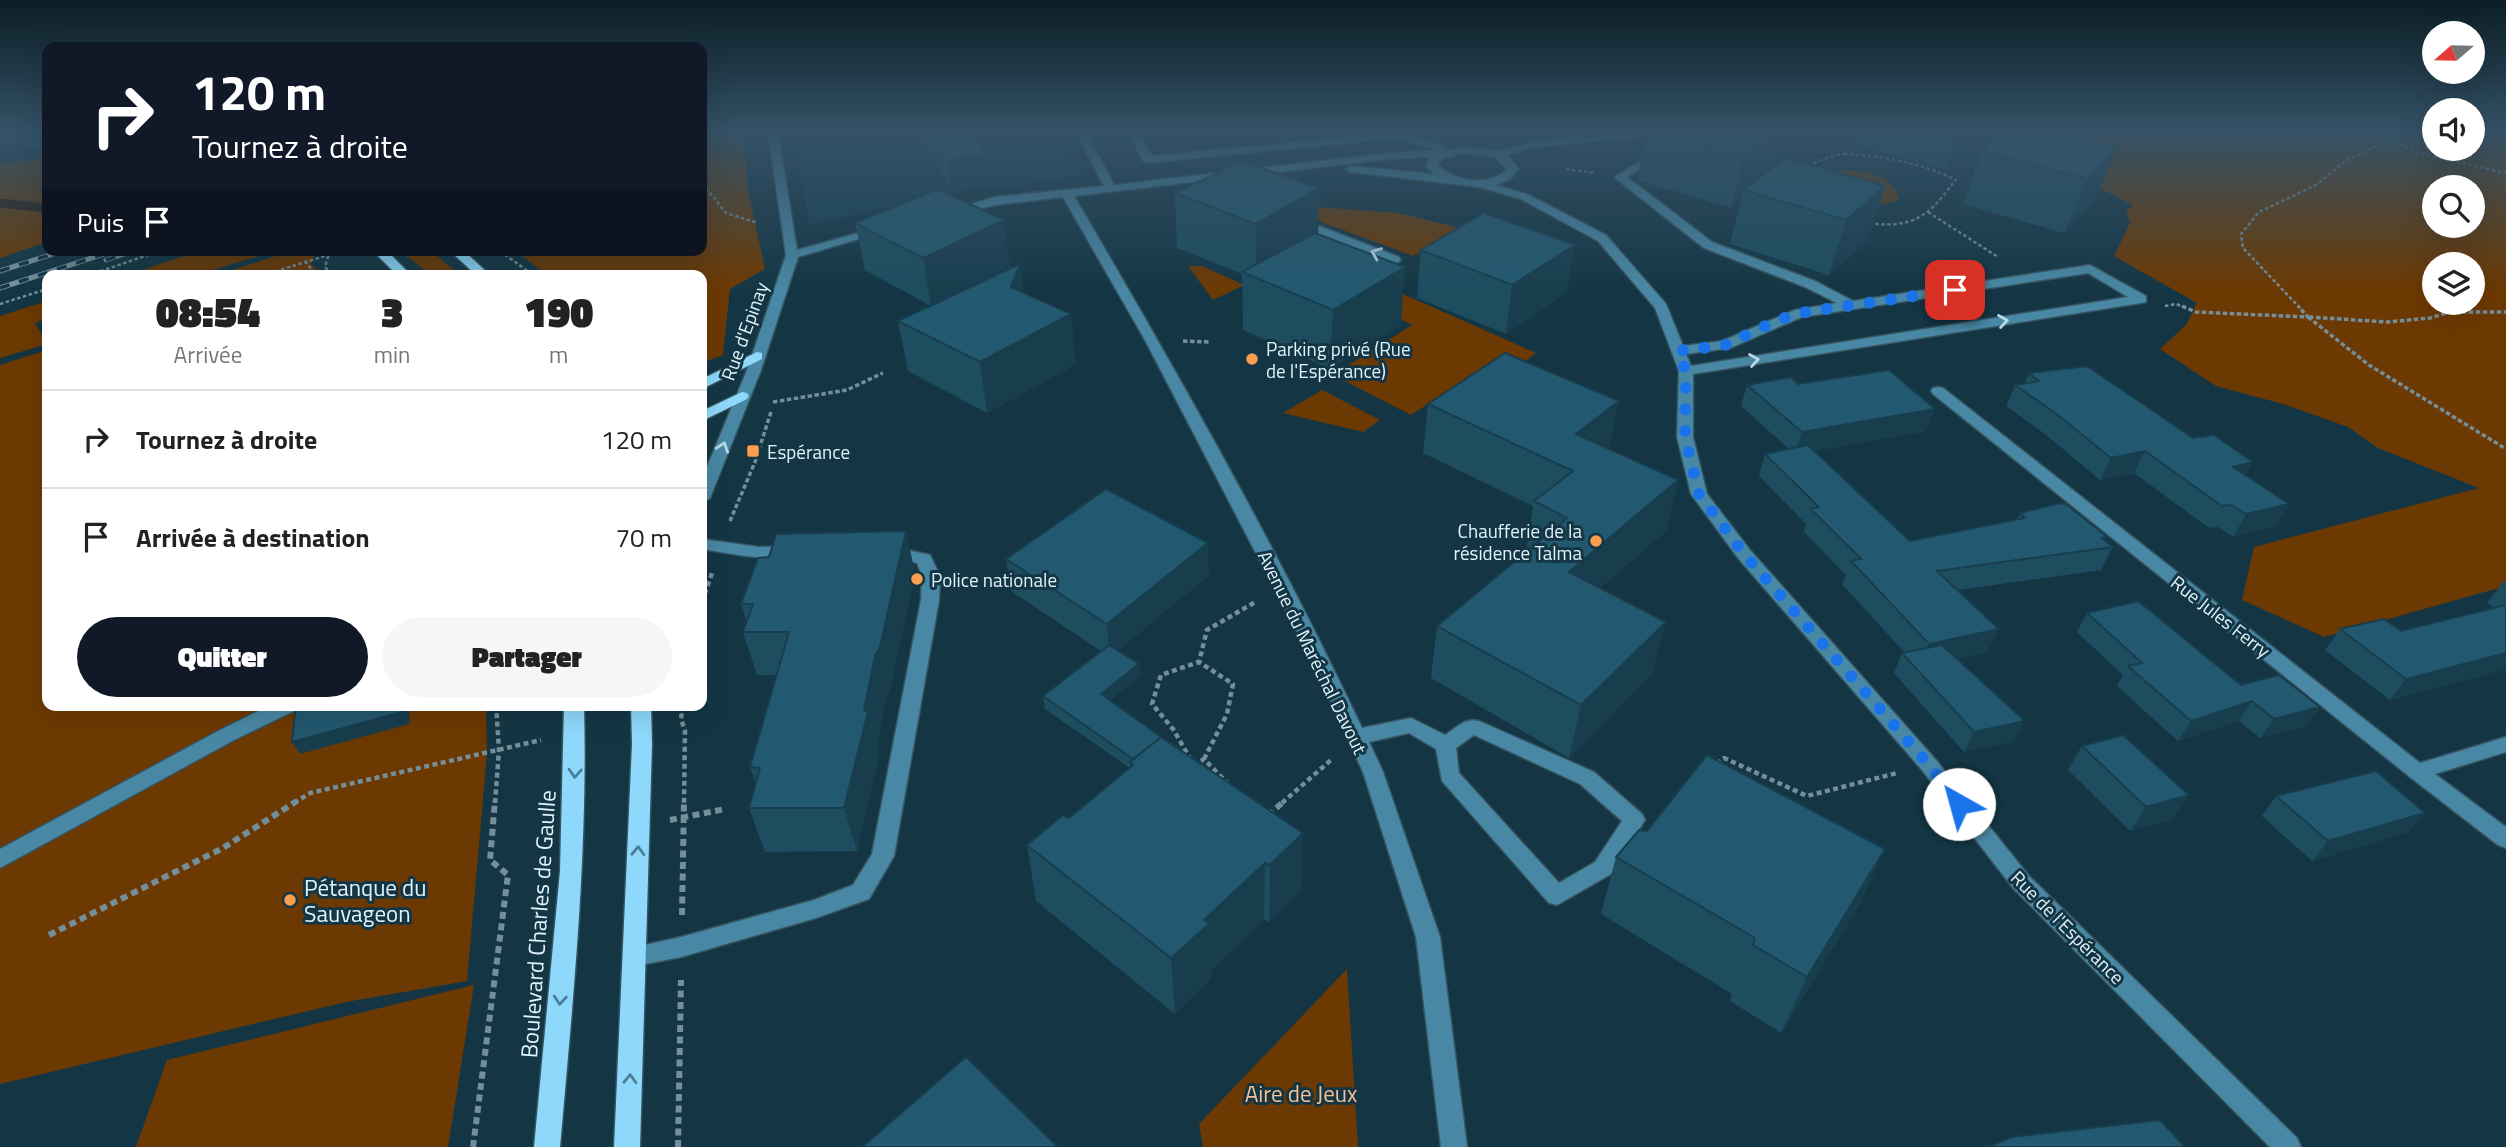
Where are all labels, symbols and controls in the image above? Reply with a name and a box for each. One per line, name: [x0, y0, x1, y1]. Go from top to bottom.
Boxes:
north arrow: [2422, 21, 2485, 84]
map controls: [2422, 21, 2485, 315]
text: 120 m: [192, 54, 326, 129]
icon: right: [77, 70, 168, 161]
button: sound: [2422, 98, 2485, 161]
text: Tournez à droite: [192, 122, 408, 170]
button: search: [2422, 175, 2485, 238]
text: Puis: [77, 203, 124, 242]
icon: arrive: [138, 203, 176, 241]
one-way arrow: [1370, 247, 1382, 261]
button: layers: [2422, 252, 2485, 315]
pin: [1925, 260, 1985, 320]
icon: arrive: [1936, 271, 1974, 309]
street label: Rue d'Epinay: [713, 278, 775, 384]
text: 08:54: [156, 279, 260, 343]
text: 3: [381, 279, 404, 343]
text: 190: [524, 279, 593, 343]
one-way arrow: [1997, 314, 2009, 329]
place label: Parking privé (Rue de l'Espérance): [1266, 334, 1411, 385]
text: Arrivée: [174, 337, 242, 372]
text: min: [374, 337, 410, 372]
text: m: [549, 337, 568, 372]
marker: Parking privé (Rue de l'Espérance): [1244, 351, 1260, 367]
one-way arrow: [1748, 353, 1760, 368]
icon: right: [77, 420, 115, 458]
text: Tournez à droite: [136, 420, 317, 459]
text: 120 m: [601, 420, 672, 459]
place label: Espérance: [767, 437, 850, 466]
one-way arrow: [714, 442, 728, 454]
marker: Espérance: [745, 443, 761, 459]
place label: Chaufferie de la résidence Talma: [1454, 516, 1582, 567]
icon: arrive: [77, 518, 115, 556]
text: Arrivée à destination: [136, 518, 370, 557]
text: 70 m: [615, 518, 672, 557]
marker: Chaufferie de la résidence Talma: [1588, 533, 1604, 549]
street label: Avenue du Maréchal Davout: [1251, 545, 1375, 759]
place label: Police nationale: [931, 565, 1057, 594]
street label: Rue Jules Ferry: [2165, 568, 2277, 664]
marker: Police nationale: [909, 571, 925, 587]
button: Quitter: [77, 617, 368, 697]
button: Partager: [382, 617, 672, 697]
position arrow: [1922, 767, 1996, 841]
one-way arrow: [567, 768, 582, 779]
street label: Boulevard Charles de Gaulle: [511, 789, 565, 1059]
one-way arrow: [631, 846, 646, 857]
street label: Rue de l'Espérance: [2004, 863, 2132, 991]
place label: Pétanque du Sauvageon: [304, 870, 426, 931]
marker: Pétanque du Sauvageon: [282, 892, 298, 908]
one-way arrow: [553, 995, 568, 1006]
one-way arrow: [623, 1073, 638, 1084]
park label: Aire de Jeux: [1245, 1076, 1357, 1111]

